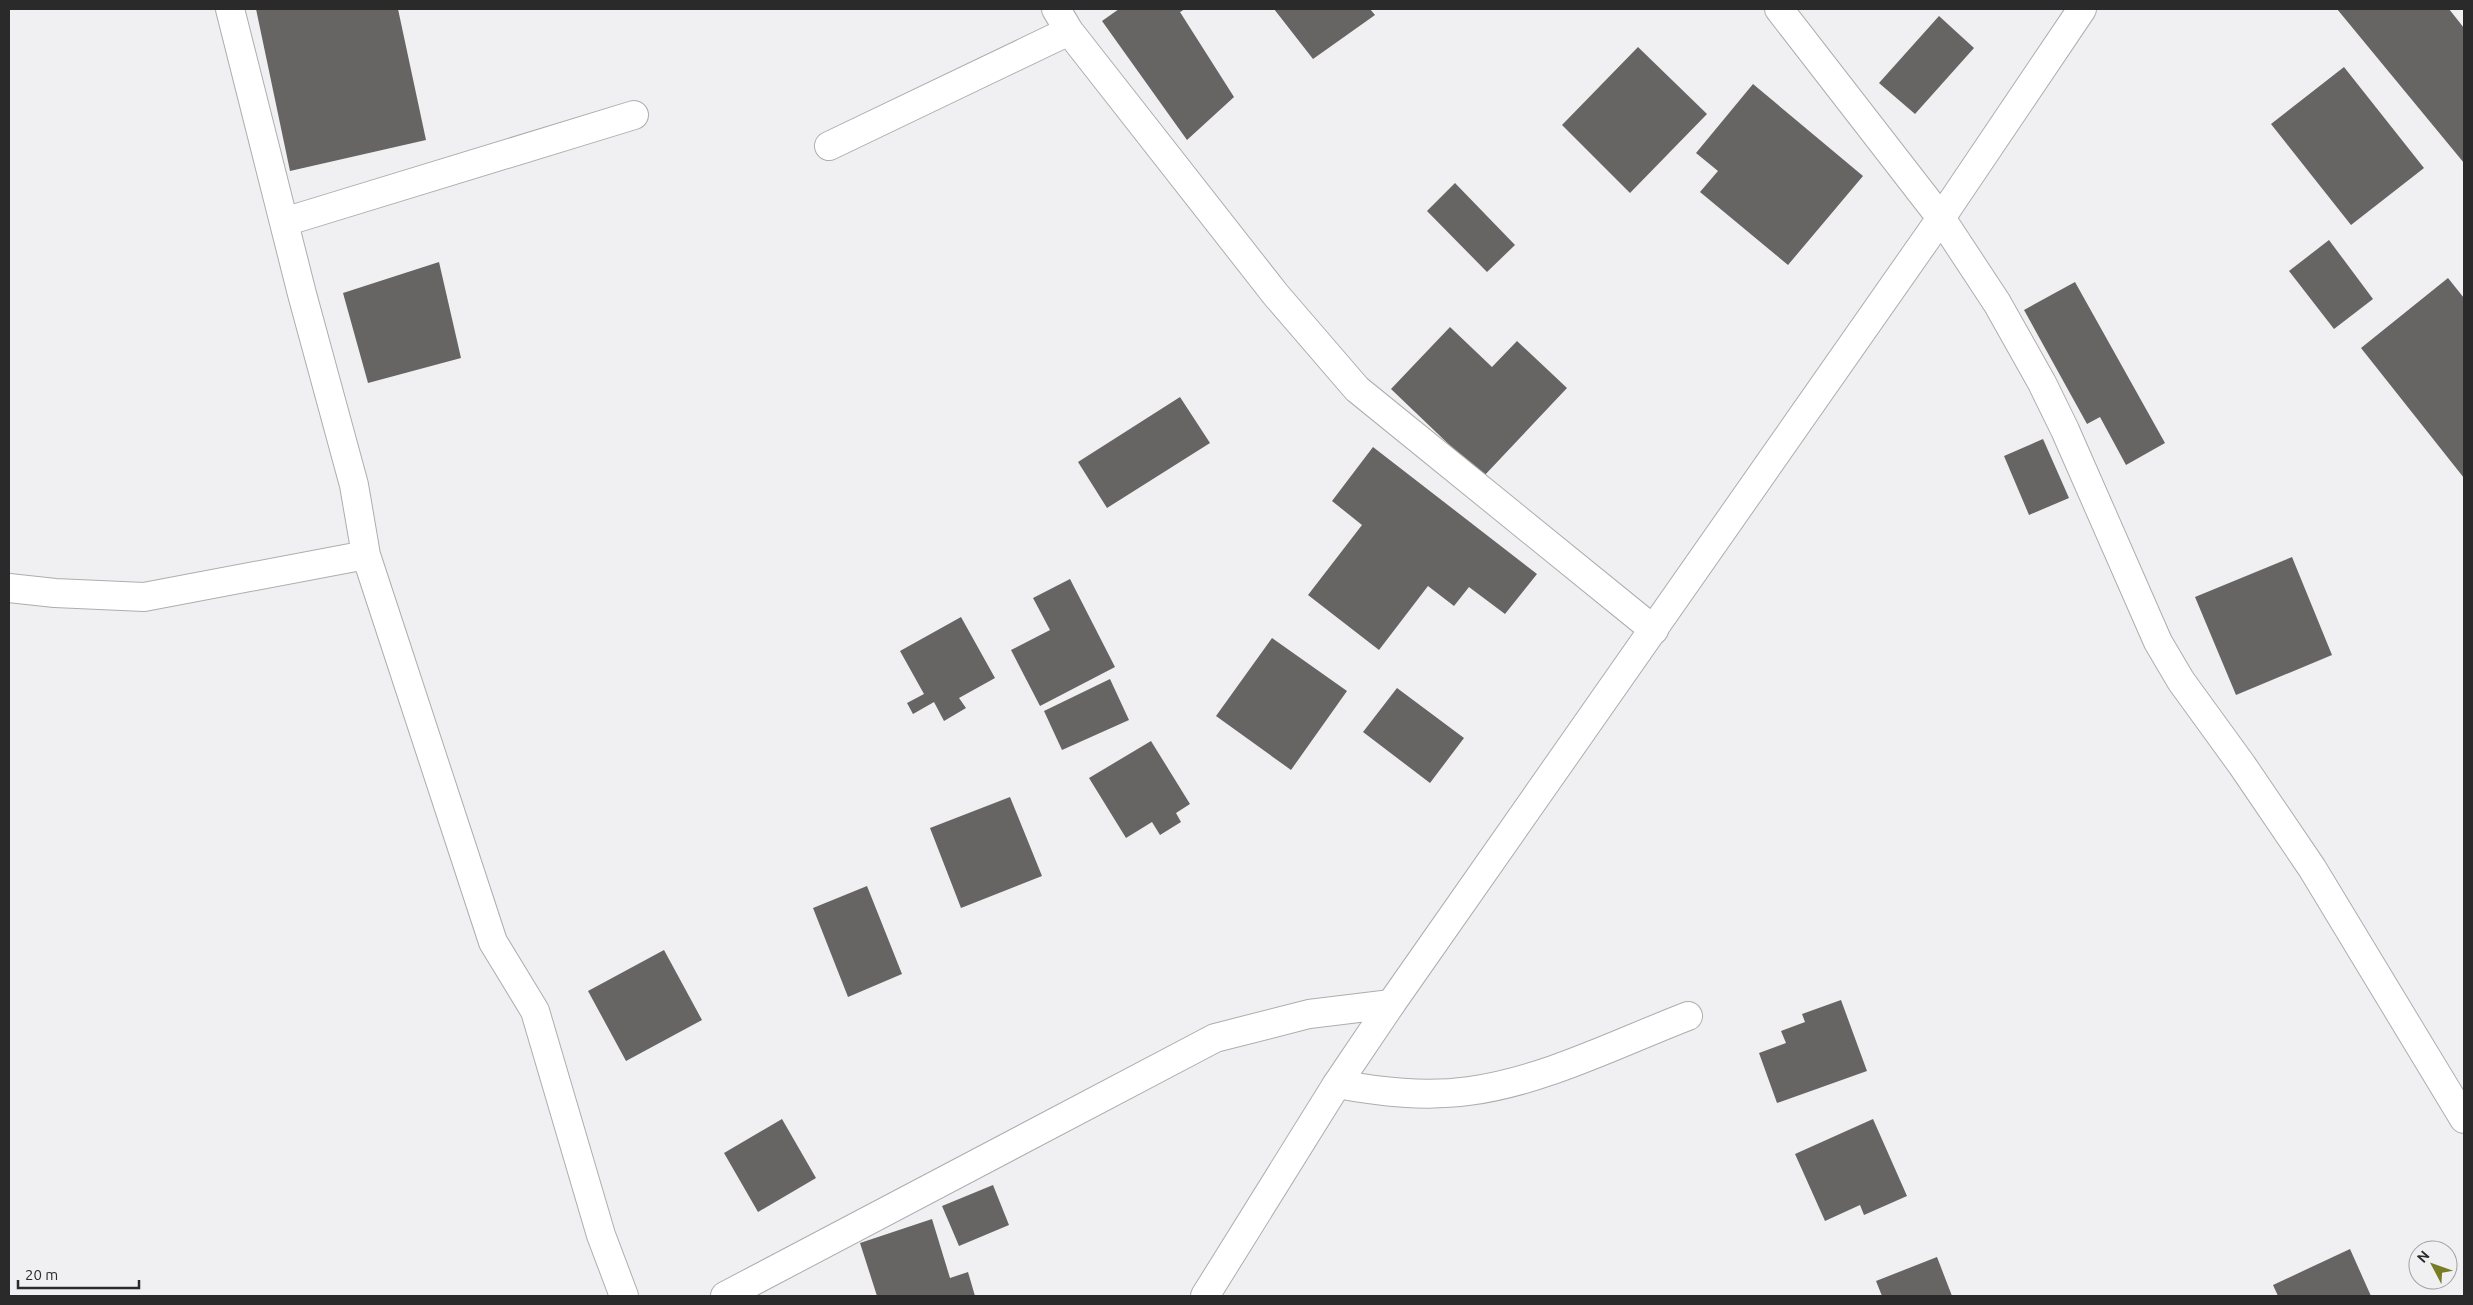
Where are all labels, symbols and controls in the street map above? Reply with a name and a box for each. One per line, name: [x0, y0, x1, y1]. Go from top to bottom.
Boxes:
north arrow: [2408, 1240, 2458, 1290]
text: N: [2414, 1247, 2433, 1266]
scale bar: [18, 1258, 139, 1290]
text: 20 m: [25, 1266, 58, 1283]

